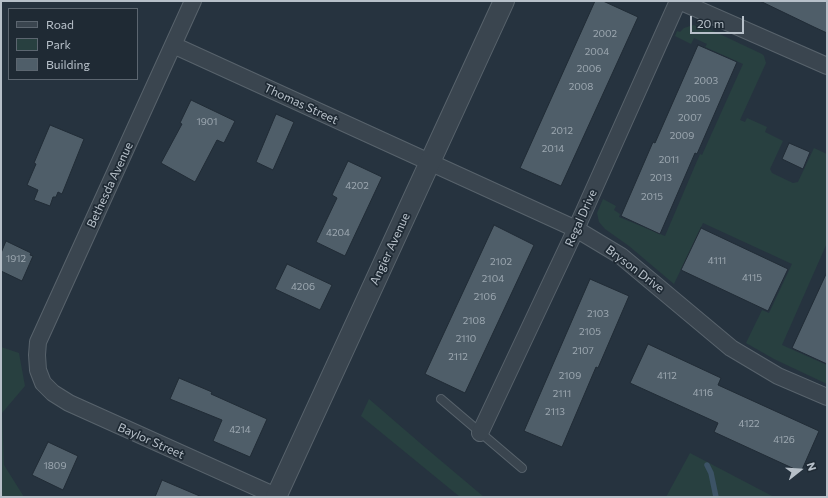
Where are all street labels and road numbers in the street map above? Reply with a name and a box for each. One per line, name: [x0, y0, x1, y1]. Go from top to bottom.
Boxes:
street label: Thomas Street: [262, 81, 340, 127]
street label: Bethesda Avenue: [84, 140, 136, 230]
street label: Regal Drive: [562, 187, 600, 249]
street label: Angier Avenue: [367, 211, 413, 287]
street label: Bryson Drive: [603, 242, 667, 296]
street label: Baylor Street: [115, 420, 187, 462]

